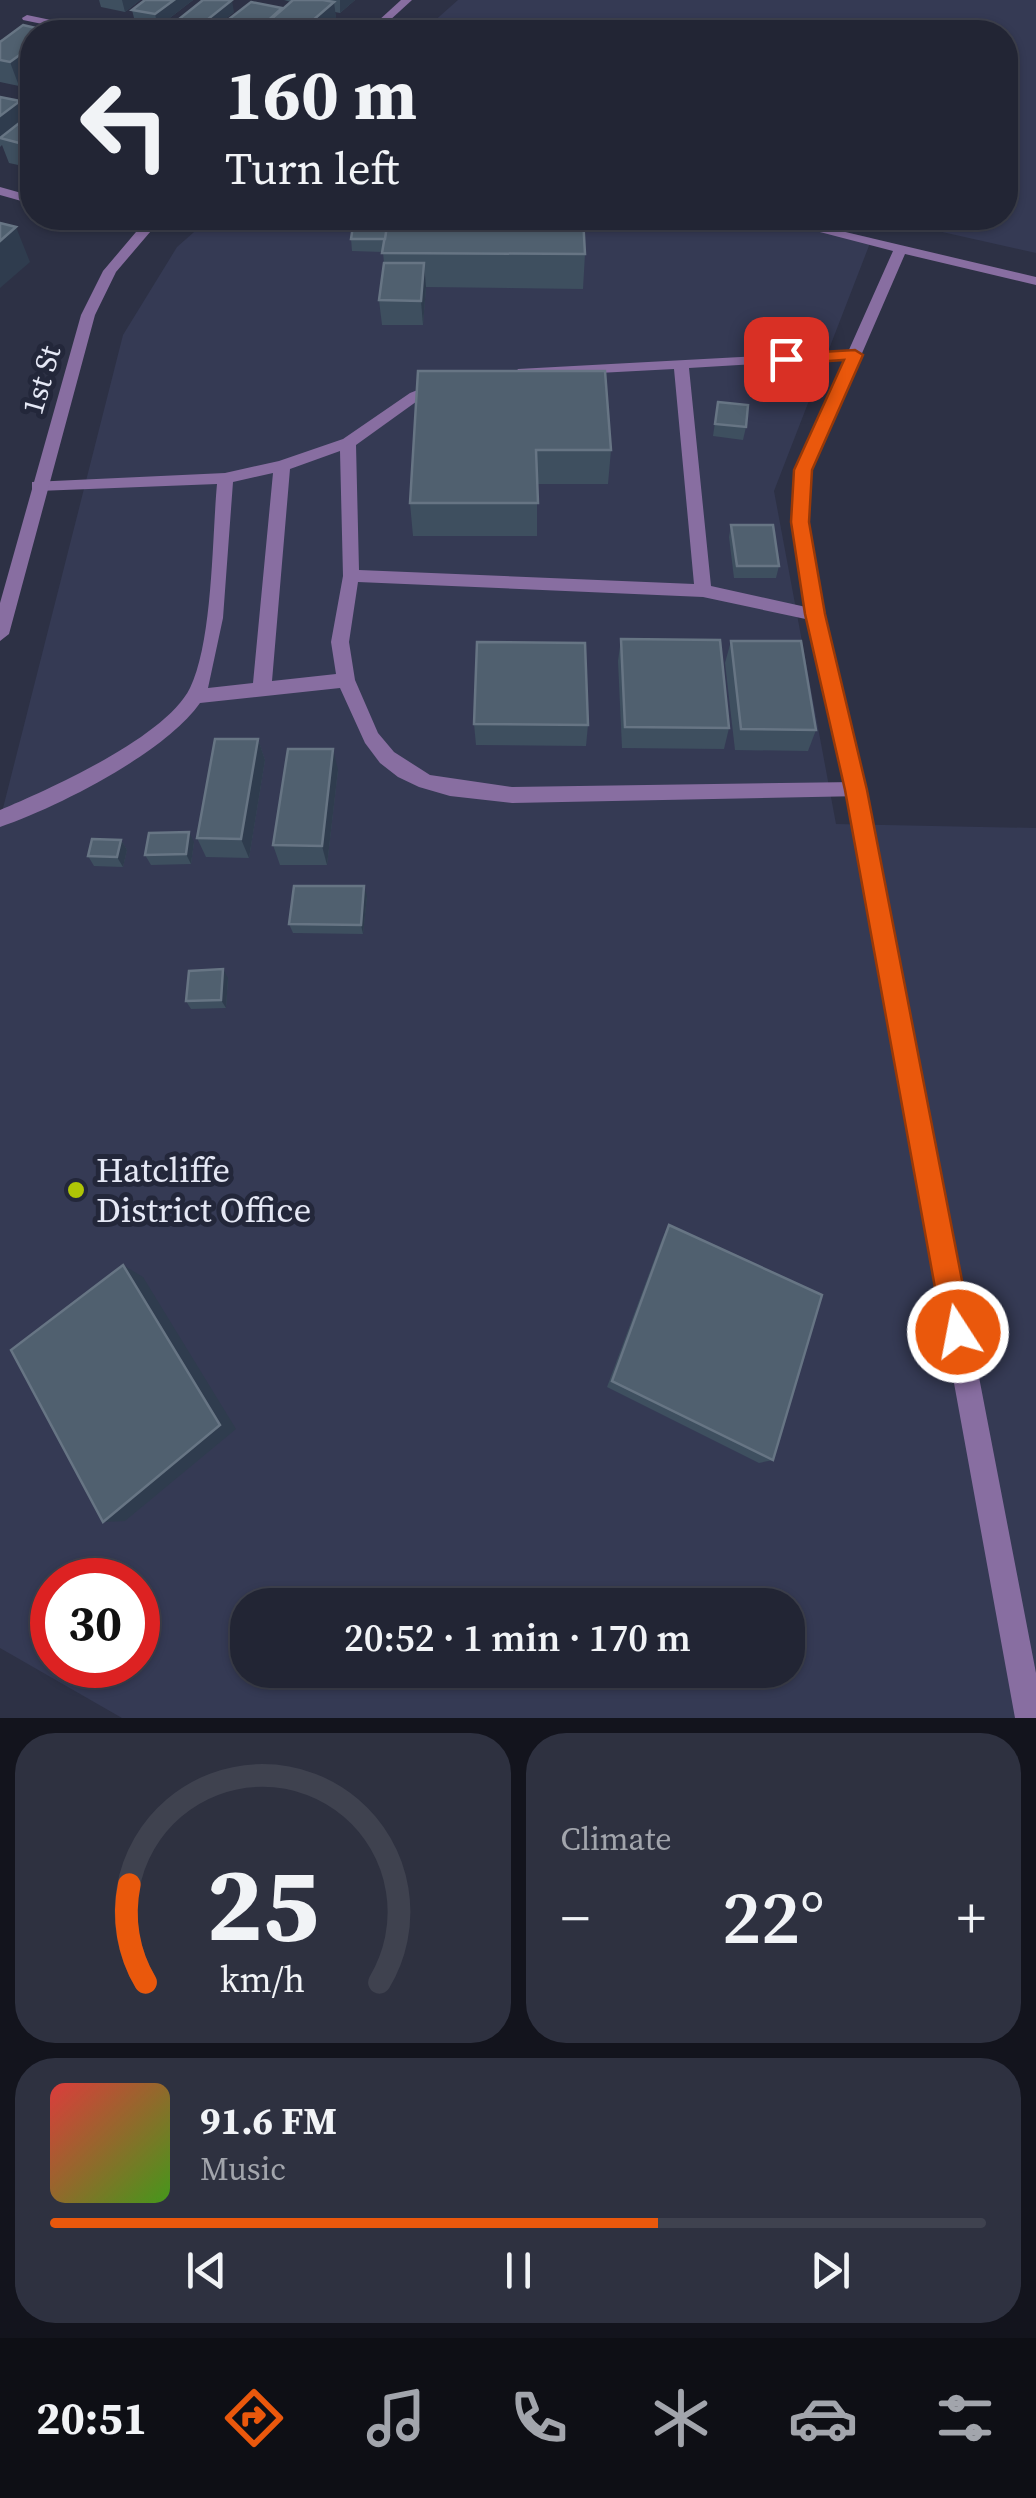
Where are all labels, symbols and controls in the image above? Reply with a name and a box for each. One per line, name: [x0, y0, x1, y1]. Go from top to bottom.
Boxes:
text: 160 m: [225, 46, 417, 142]
icon: left: [60, 60, 190, 190]
text: Turn left: [225, 137, 399, 199]
pin: [744, 317, 829, 402]
icon: arrive: [759, 332, 814, 387]
street label: 1st St: [12, 341, 70, 419]
place label: Hatcliffe District Office: [96, 1146, 311, 1234]
marker: Hatcliffe District Office: [65, 1179, 87, 1201]
position arrow: [906, 1280, 1010, 1384]
speed limit sign: 30: [30, 1558, 160, 1688]
text: 20:52 · 1 min · 170 m: [344, 1612, 691, 1664]
text: Climate: [561, 1817, 672, 1861]
text: 25: [206, 1832, 319, 1975]
text: 22°: [722, 1865, 825, 1968]
text: −: [561, 1880, 590, 1955]
text: +: [957, 1880, 986, 1955]
text: km/h: [220, 1955, 305, 2004]
text: 91.6 FM: [200, 2095, 337, 2147]
text: Music: [200, 2147, 286, 2191]
icon: previous: [179, 2243, 234, 2298]
icon: pause: [491, 2243, 546, 2298]
icon: next: [803, 2243, 858, 2298]
icon: directions: [219, 2383, 289, 2453]
icon: music: [361, 2383, 431, 2453]
icon: phone: [504, 2383, 574, 2453]
icon: climate: [646, 2383, 716, 2453]
icon: car: [788, 2383, 858, 2453]
icon: filters: [930, 2383, 1000, 2453]
text: 20:51: [36, 2387, 147, 2449]

